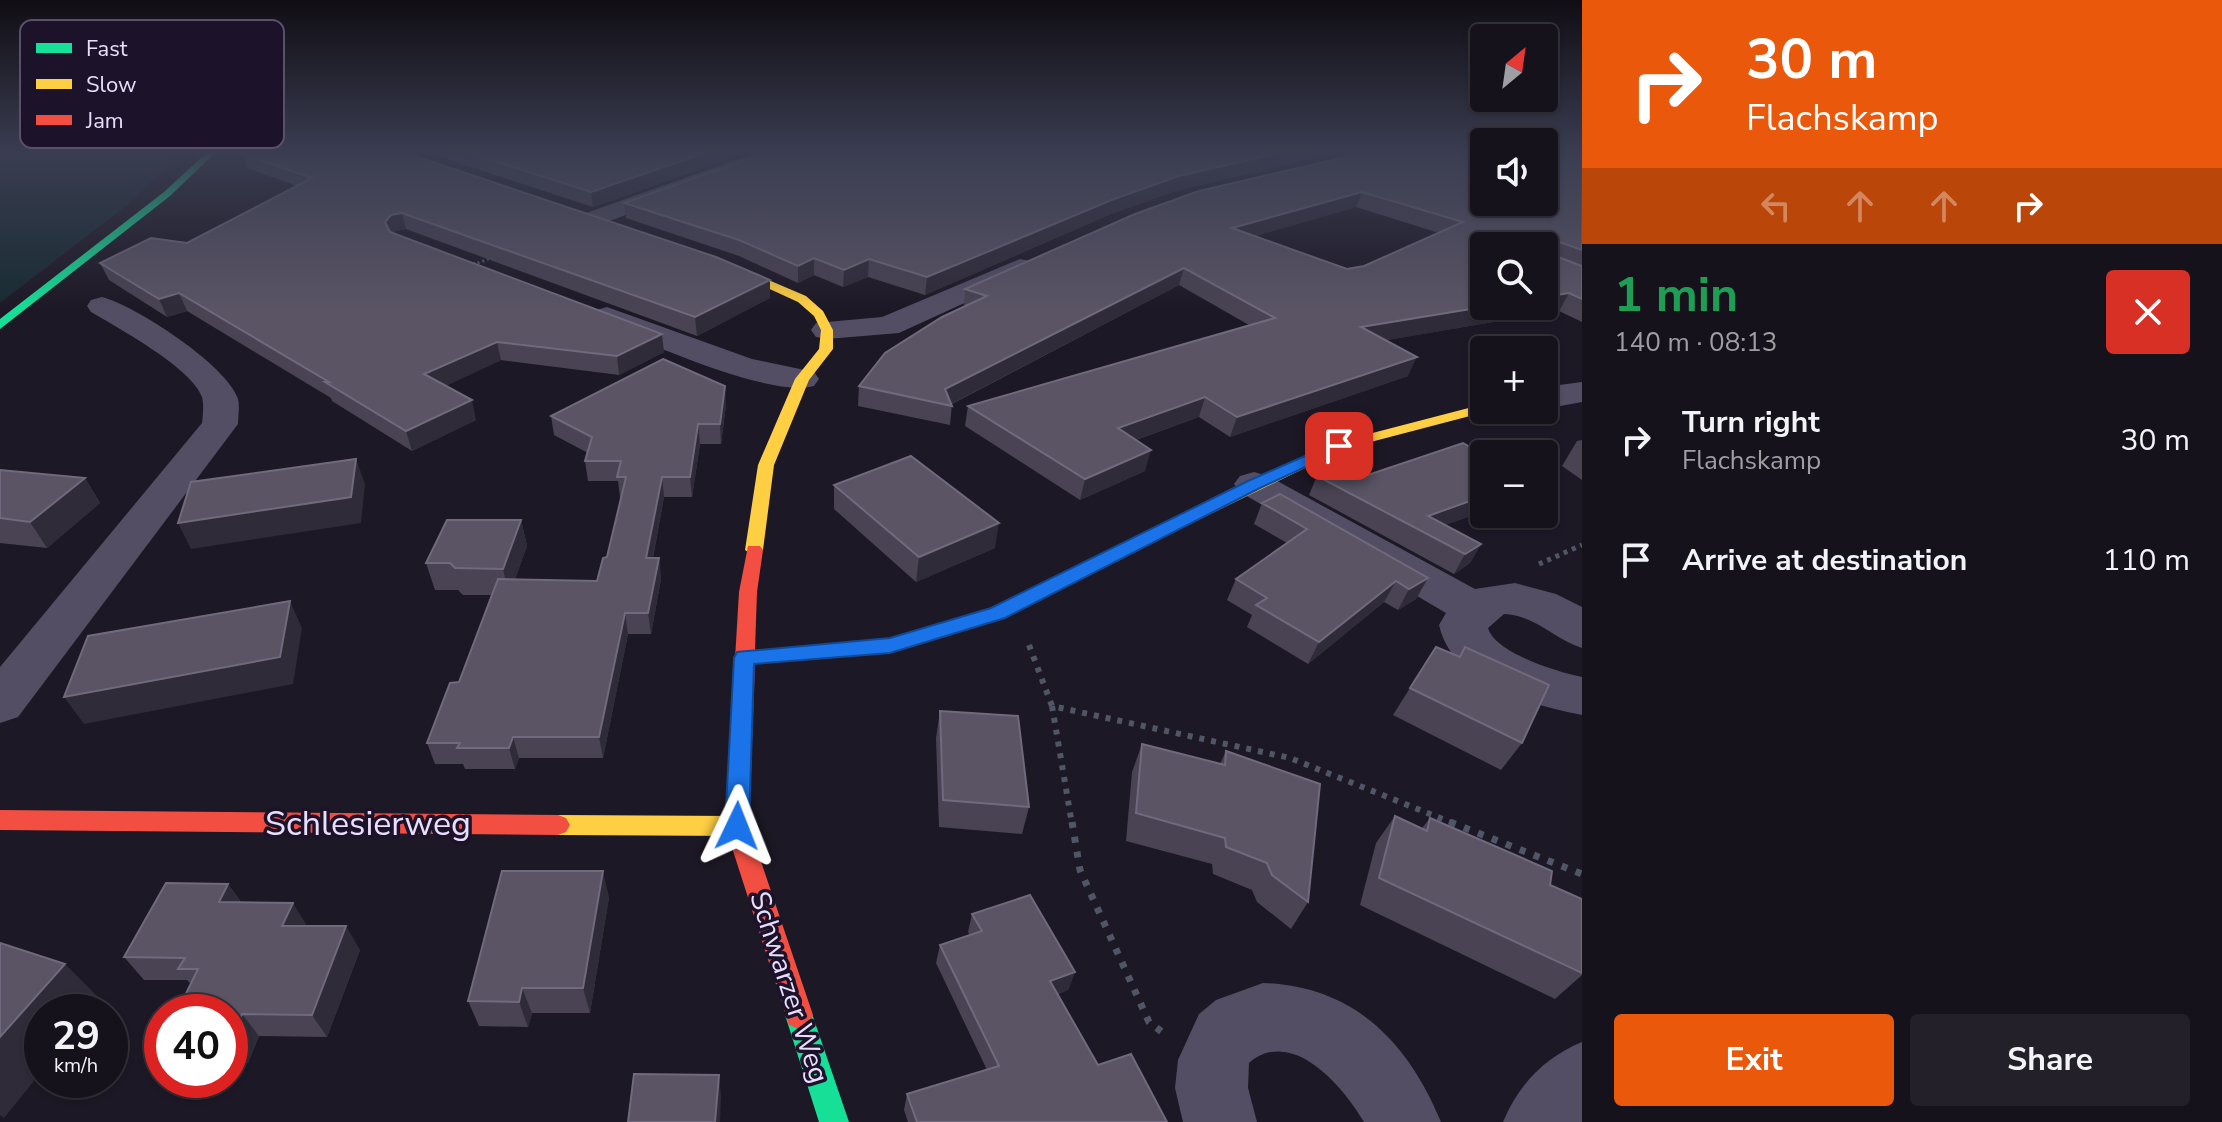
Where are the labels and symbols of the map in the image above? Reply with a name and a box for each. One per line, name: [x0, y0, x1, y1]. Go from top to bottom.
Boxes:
legend: [20, 20, 284, 148]
north arrow: [1470, 24, 1558, 112]
text: Fast: [86, 34, 128, 64]
text: Slow: [86, 70, 137, 100]
text: Jam: [85, 106, 124, 136]
pin: [1305, 412, 1373, 480]
position arrow: [695, 784, 779, 868]
street label: Schlesierweg: [265, 801, 471, 847]
street label: Schwarzer Weg: [740, 887, 838, 1088]
speed limit sign: 40: [144, 994, 248, 1098]

